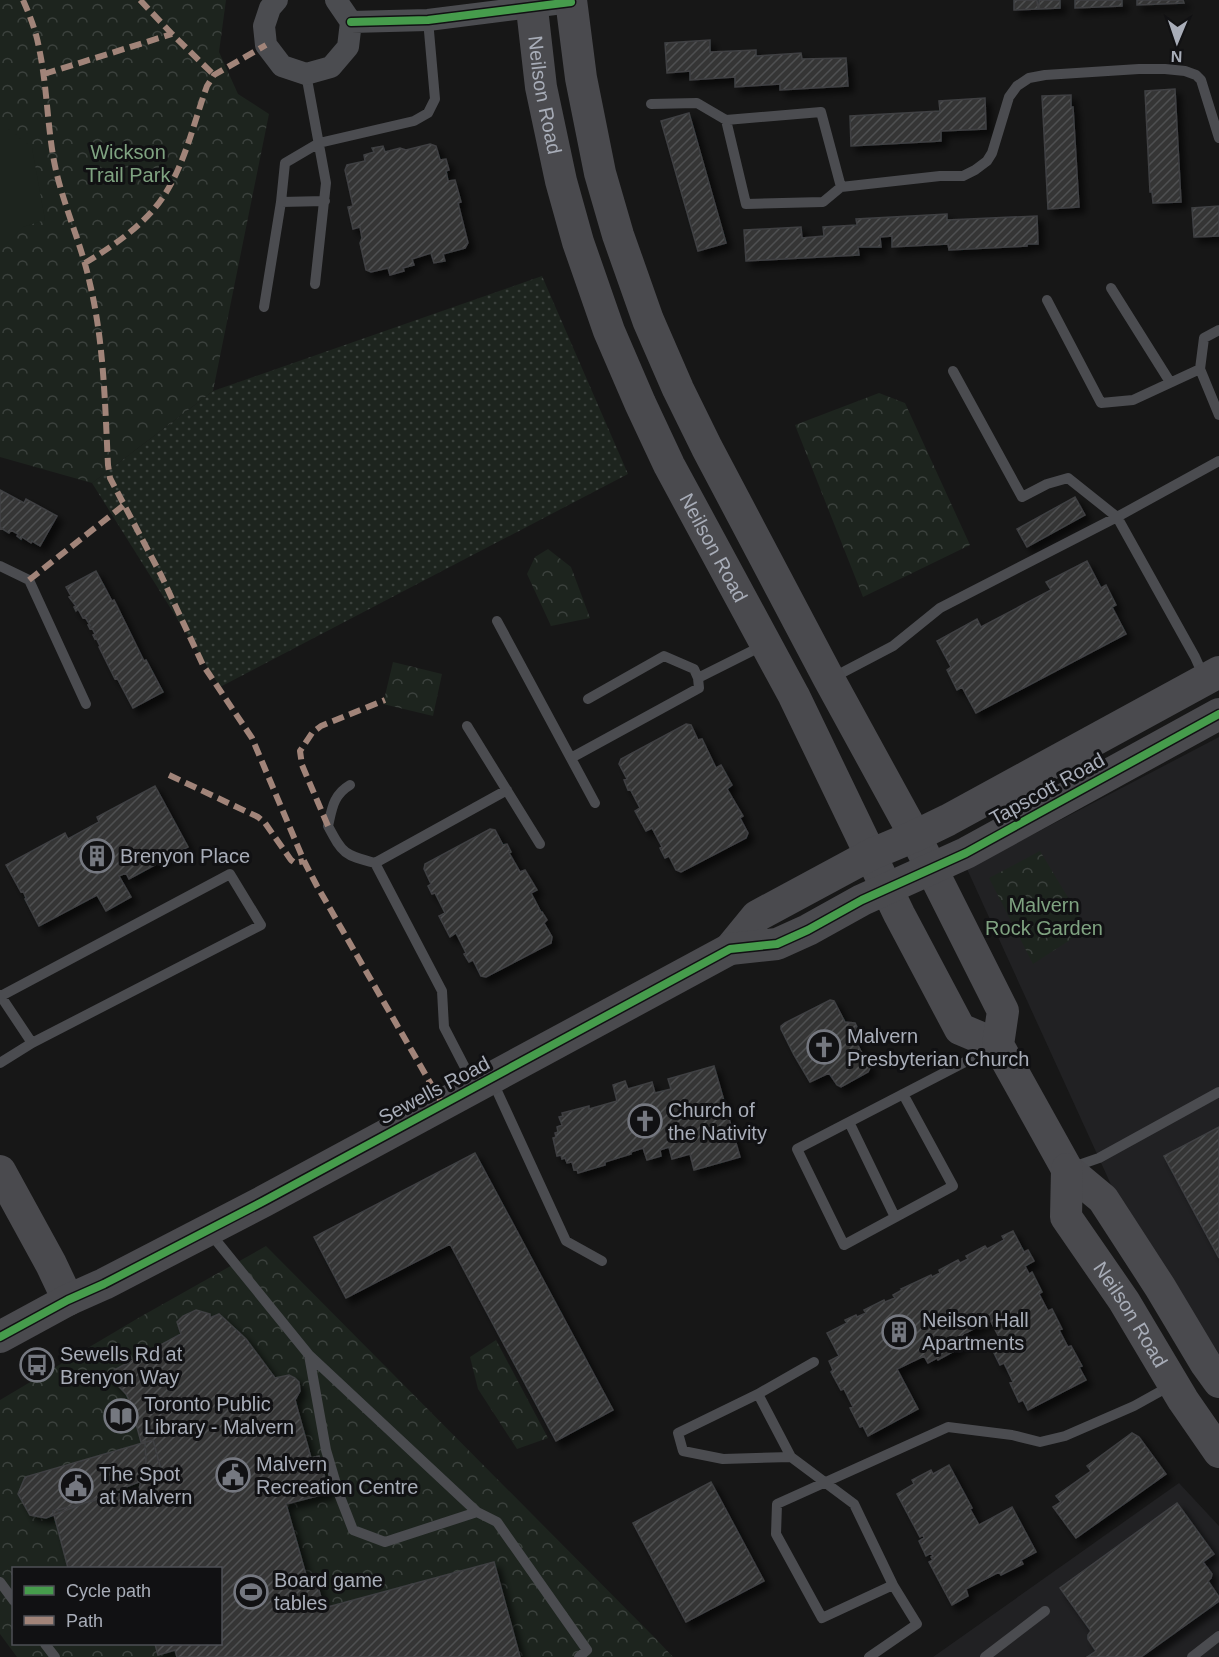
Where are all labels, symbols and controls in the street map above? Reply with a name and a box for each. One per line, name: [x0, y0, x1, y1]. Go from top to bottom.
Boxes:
north arrow: [1147, 12, 1207, 72]
street label: Neilson Road: [524, 34, 566, 156]
text: N: [1170, 48, 1183, 65]
park label: Wickson Trail Park: [86, 141, 171, 186]
street label: Neilson Road: [675, 490, 752, 606]
street label: Tapscott Road: [986, 748, 1108, 830]
building icon: Brenyon Place: [79, 838, 115, 874]
place label: Brenyon Place: [120, 845, 250, 867]
park label: Malvern Rock Garden: [985, 894, 1103, 939]
place label: Malvern Presbyterian Church: [847, 1025, 1029, 1070]
church icon: Malvern Presbyterian Church: [806, 1029, 842, 1065]
street label: Sewells Road: [375, 1052, 493, 1128]
place label: Church of the Nativity: [668, 1099, 767, 1144]
church icon: Church of the Nativity: [627, 1103, 663, 1139]
street label: Neilson Road: [1089, 1258, 1172, 1371]
place label: Neilson Hall Apartments: [922, 1309, 1029, 1354]
building icon: Neilson Hall Apartments: [881, 1314, 917, 1350]
place label: Sewells Rd at Brenyon Way: [60, 1343, 183, 1388]
bus stop icon: Sewells Rd at Brenyon Way: [19, 1347, 55, 1383]
place label: Toronto Public Library - Malvern: [144, 1393, 294, 1438]
library icon: Toronto Public Library - Malvern: [103, 1398, 139, 1434]
place label: Malvern Recreation Centre: [256, 1453, 418, 1498]
public building icon: Malvern Recreation Centre: [215, 1457, 251, 1493]
place label: The Spot at Malvern: [99, 1463, 192, 1508]
public building icon: The Spot at Malvern: [58, 1468, 94, 1504]
legend: [12, 1567, 222, 1645]
place label: Board game tables: [274, 1569, 383, 1614]
sports icon: Board game tables: [233, 1574, 269, 1610]
text: Cycle path: [66, 1581, 151, 1601]
text: Path: [66, 1611, 103, 1631]

